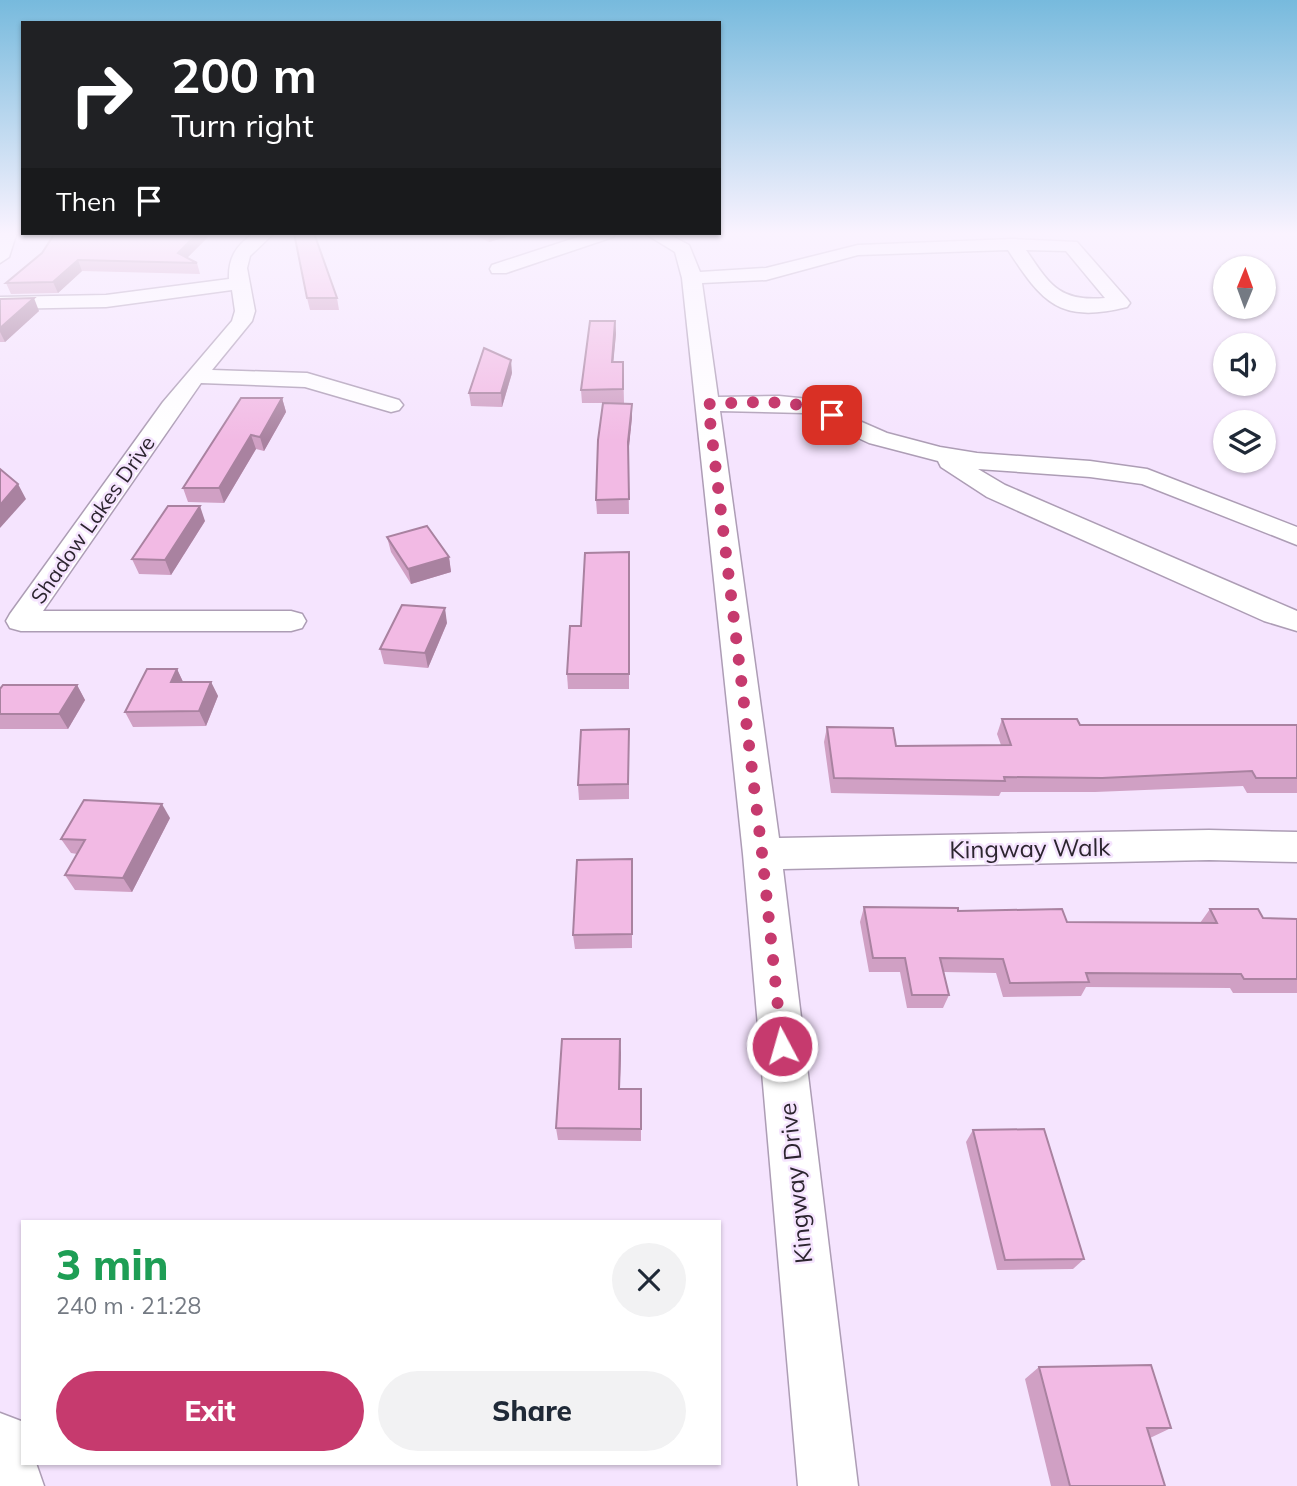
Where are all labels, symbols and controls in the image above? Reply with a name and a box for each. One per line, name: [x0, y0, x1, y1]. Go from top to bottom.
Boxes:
text: 200 m: [171, 44, 317, 105]
icon: right: [56, 49, 147, 140]
text: Turn right: [171, 105, 314, 145]
icon: arrive: [130, 182, 168, 220]
text: Then: [56, 185, 116, 218]
north arrow: [1213, 256, 1276, 318]
map controls: [1213, 256, 1276, 473]
button: sound: [1213, 333, 1276, 396]
pin: [802, 385, 862, 445]
icon: arrive: [813, 396, 851, 434]
button: layers: [1213, 410, 1276, 473]
street label: Shadow Lakes Drive: [25, 431, 160, 608]
street label: Kingway Walk: [949, 832, 1111, 864]
position arrow: [745, 1009, 819, 1083]
street label: Kingway Drive: [772, 1101, 818, 1265]
text: 3 min: [56, 1238, 169, 1291]
button: close: [612, 1243, 686, 1317]
text: 240 m · 21:28: [56, 1291, 201, 1320]
button: Exit: [56, 1371, 364, 1451]
button: Share: [378, 1371, 686, 1451]

